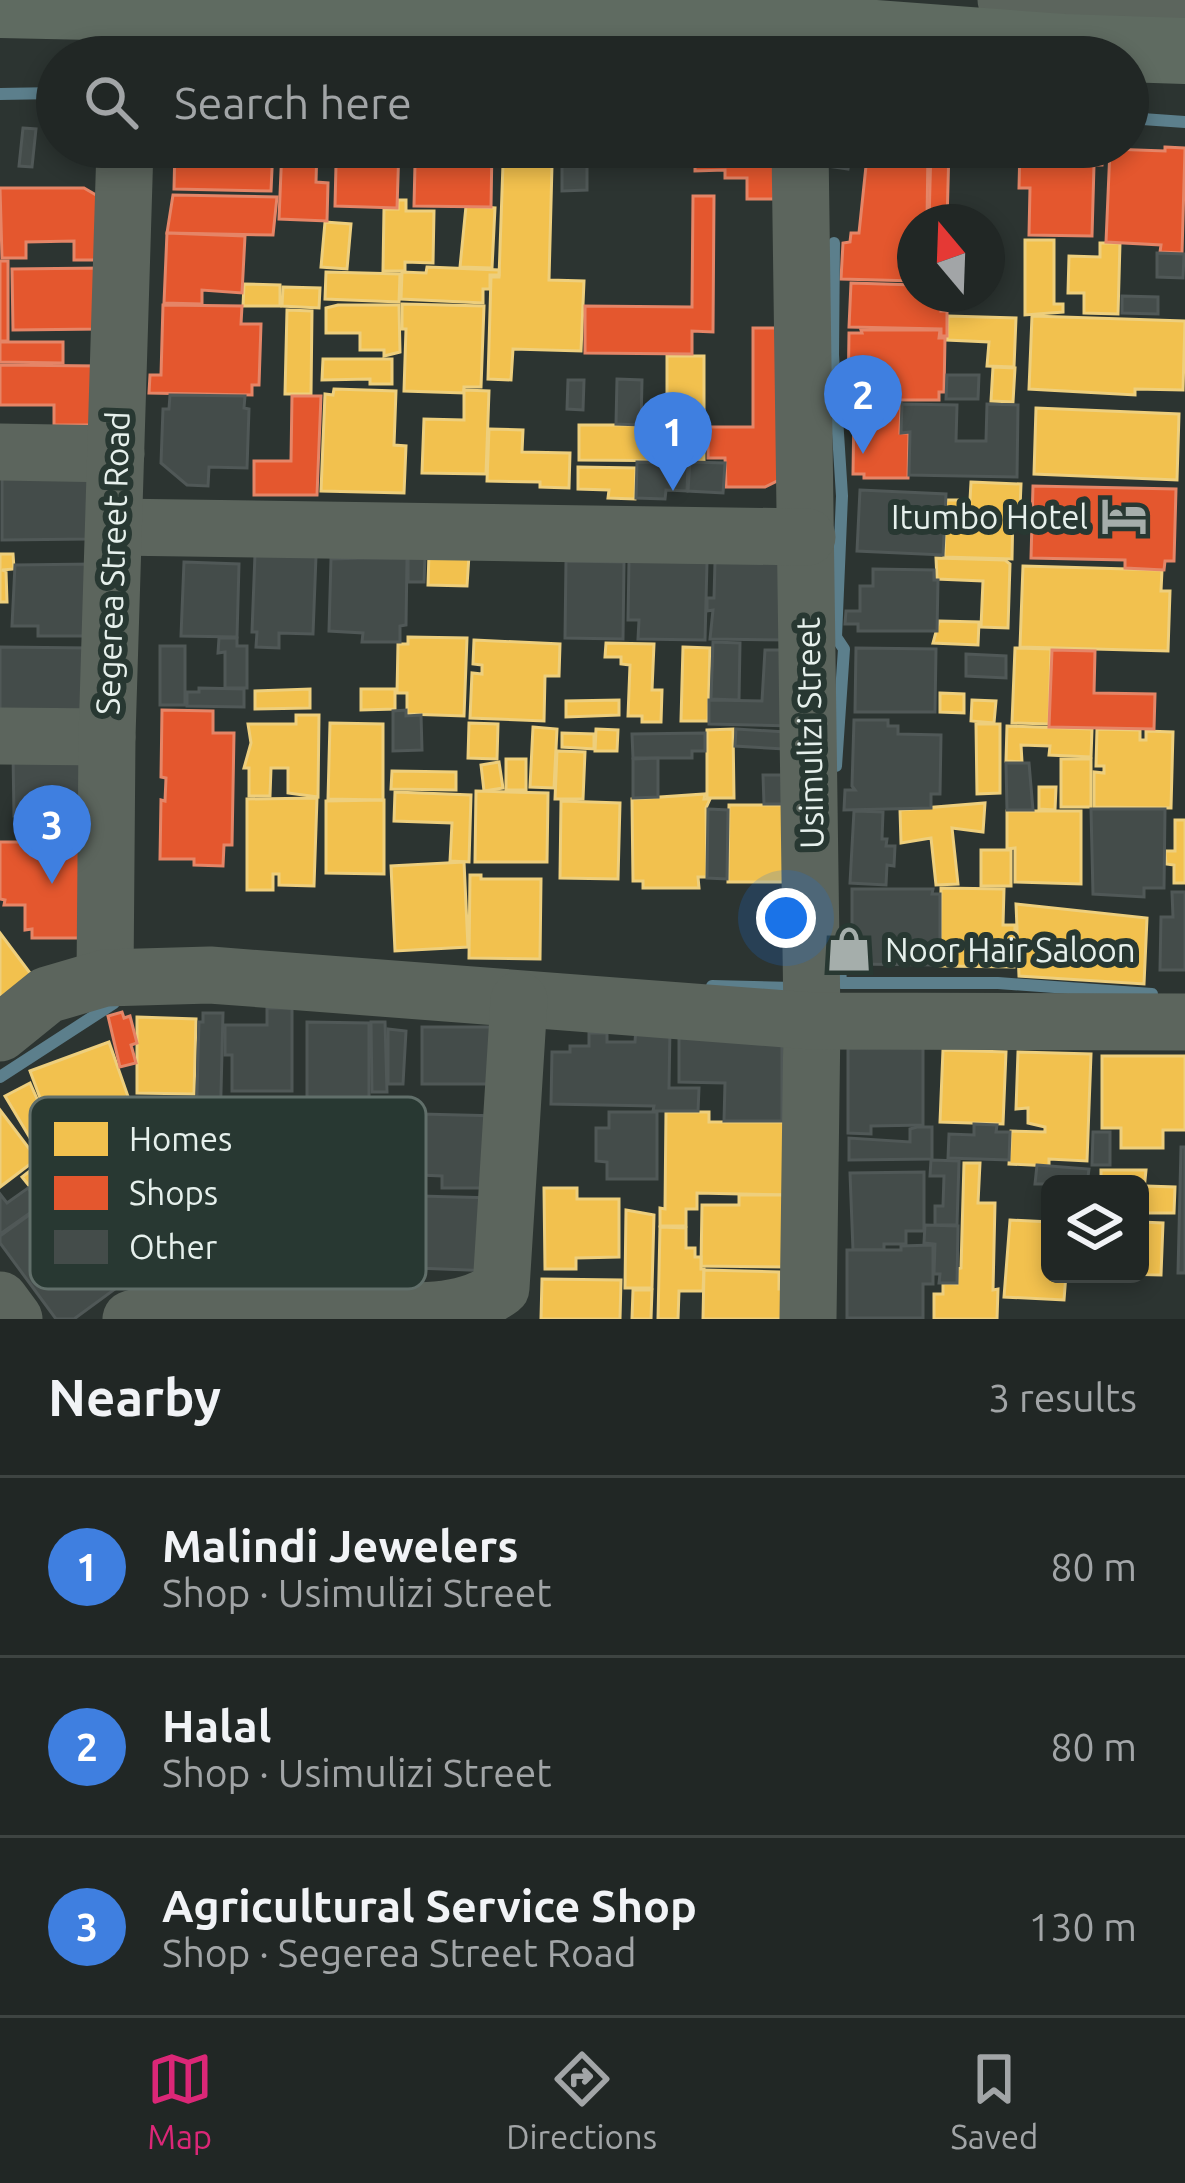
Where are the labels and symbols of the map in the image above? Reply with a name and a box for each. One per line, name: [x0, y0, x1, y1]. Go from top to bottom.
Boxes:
north arrow: [897, 204, 1005, 312]
pin: 2: [824, 355, 902, 454]
pin: 1: [634, 392, 712, 491]
street label: Segerea Street Road: [88, 411, 136, 715]
hotel icon: Itumbo Hotel: [1099, 491, 1149, 541]
place label: Itumbo Hotel: [891, 498, 1088, 535]
street label: Usimulizi Street: [788, 617, 830, 849]
pin: 3: [13, 785, 91, 884]
your location: [756, 888, 816, 948]
shop icon: Noor Hair Saloon: [824, 924, 874, 974]
place label: Noor Hair Saloon: [885, 931, 1136, 968]
legend: [30, 1097, 426, 1289]
text: Homes: [129, 1120, 232, 1157]
text: Shops: [129, 1174, 218, 1211]
text: Other: [129, 1228, 218, 1265]

